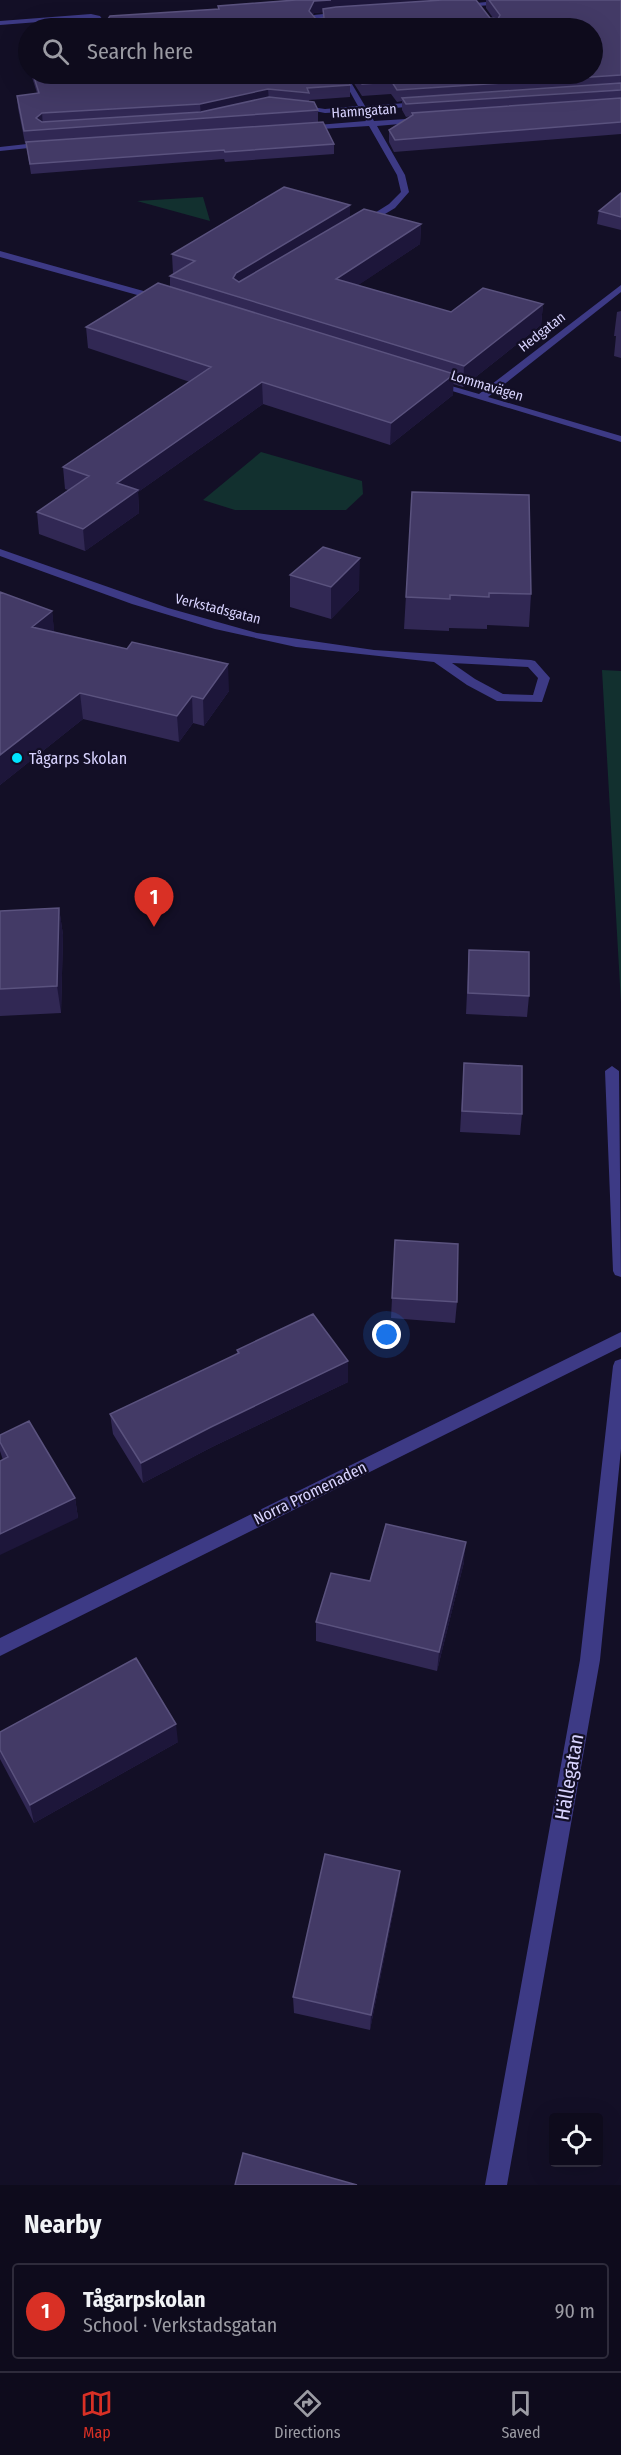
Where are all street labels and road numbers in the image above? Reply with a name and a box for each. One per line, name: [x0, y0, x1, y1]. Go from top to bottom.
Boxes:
street label: Hamngatan: [331, 100, 397, 122]
street label: Hedgatan: [515, 308, 569, 356]
street label: Lommavägen: [449, 367, 525, 405]
street label: Verkstadsgatan: [173, 590, 263, 628]
street label: Norra Promenaden: [250, 1457, 370, 1529]
street label: Hällegatan: [550, 1732, 588, 1822]

